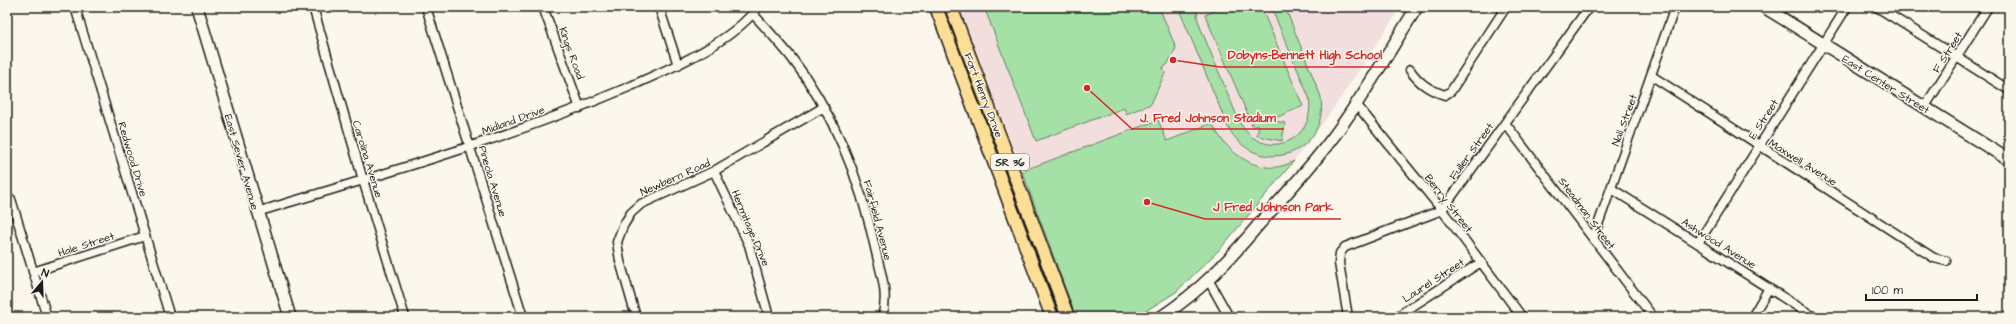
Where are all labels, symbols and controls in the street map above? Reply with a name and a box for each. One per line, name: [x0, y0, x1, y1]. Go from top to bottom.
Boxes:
street label: Kings Road: [554, 25, 588, 82]
street label: F Street: [1929, 28, 1966, 76]
callout: Dobyns-Bennett High School: [1220, 43, 1390, 67]
text: Dobyns-Bennett High School: [1228, 47, 1382, 66]
street label: Fort Henry Drive: [959, 51, 1007, 140]
street label: East Center Street: [1839, 51, 1933, 118]
street label: Nall Street: [1608, 92, 1641, 148]
street label: E Street: [1745, 96, 1782, 142]
street label: Midland Drive: [480, 102, 547, 139]
callout: J. Fred Johnson Stadium: [1132, 105, 1284, 129]
text: J. Fred Johnson Stadium: [1139, 110, 1277, 127]
street label: East Sevier Avenue: [221, 112, 262, 212]
street label: Carolina Avenue: [349, 119, 386, 200]
street label: Fuller Street: [1446, 119, 1497, 183]
street label: Redwood Drive: [114, 120, 151, 198]
street label: Maxwell Avenue: [1766, 135, 1840, 190]
street label: Pineola Avenue: [475, 144, 510, 219]
road number: SR 36: [991, 154, 1029, 170]
street label: Newbern Road: [638, 155, 713, 200]
street label: Berry Street: [1420, 171, 1476, 237]
street label: Steadman Street: [1555, 174, 1619, 253]
street label: Fairfield Avenue: [860, 178, 895, 262]
street label: Hermitage Drive: [727, 188, 773, 269]
callout: J Fred Johnson Park: [1205, 195, 1341, 219]
text: J Fred Johnson Park: [1212, 199, 1334, 216]
street label: Ashwood Avenue: [1679, 215, 1759, 272]
street label: Hale Street: [56, 228, 117, 261]
street label: Laurel Street: [1399, 255, 1468, 306]
north arrow: [22, 262, 62, 302]
text: N: [39, 265, 51, 281]
scale bar: [1866, 276, 1977, 302]
text: 100 m: [1872, 282, 1903, 299]

